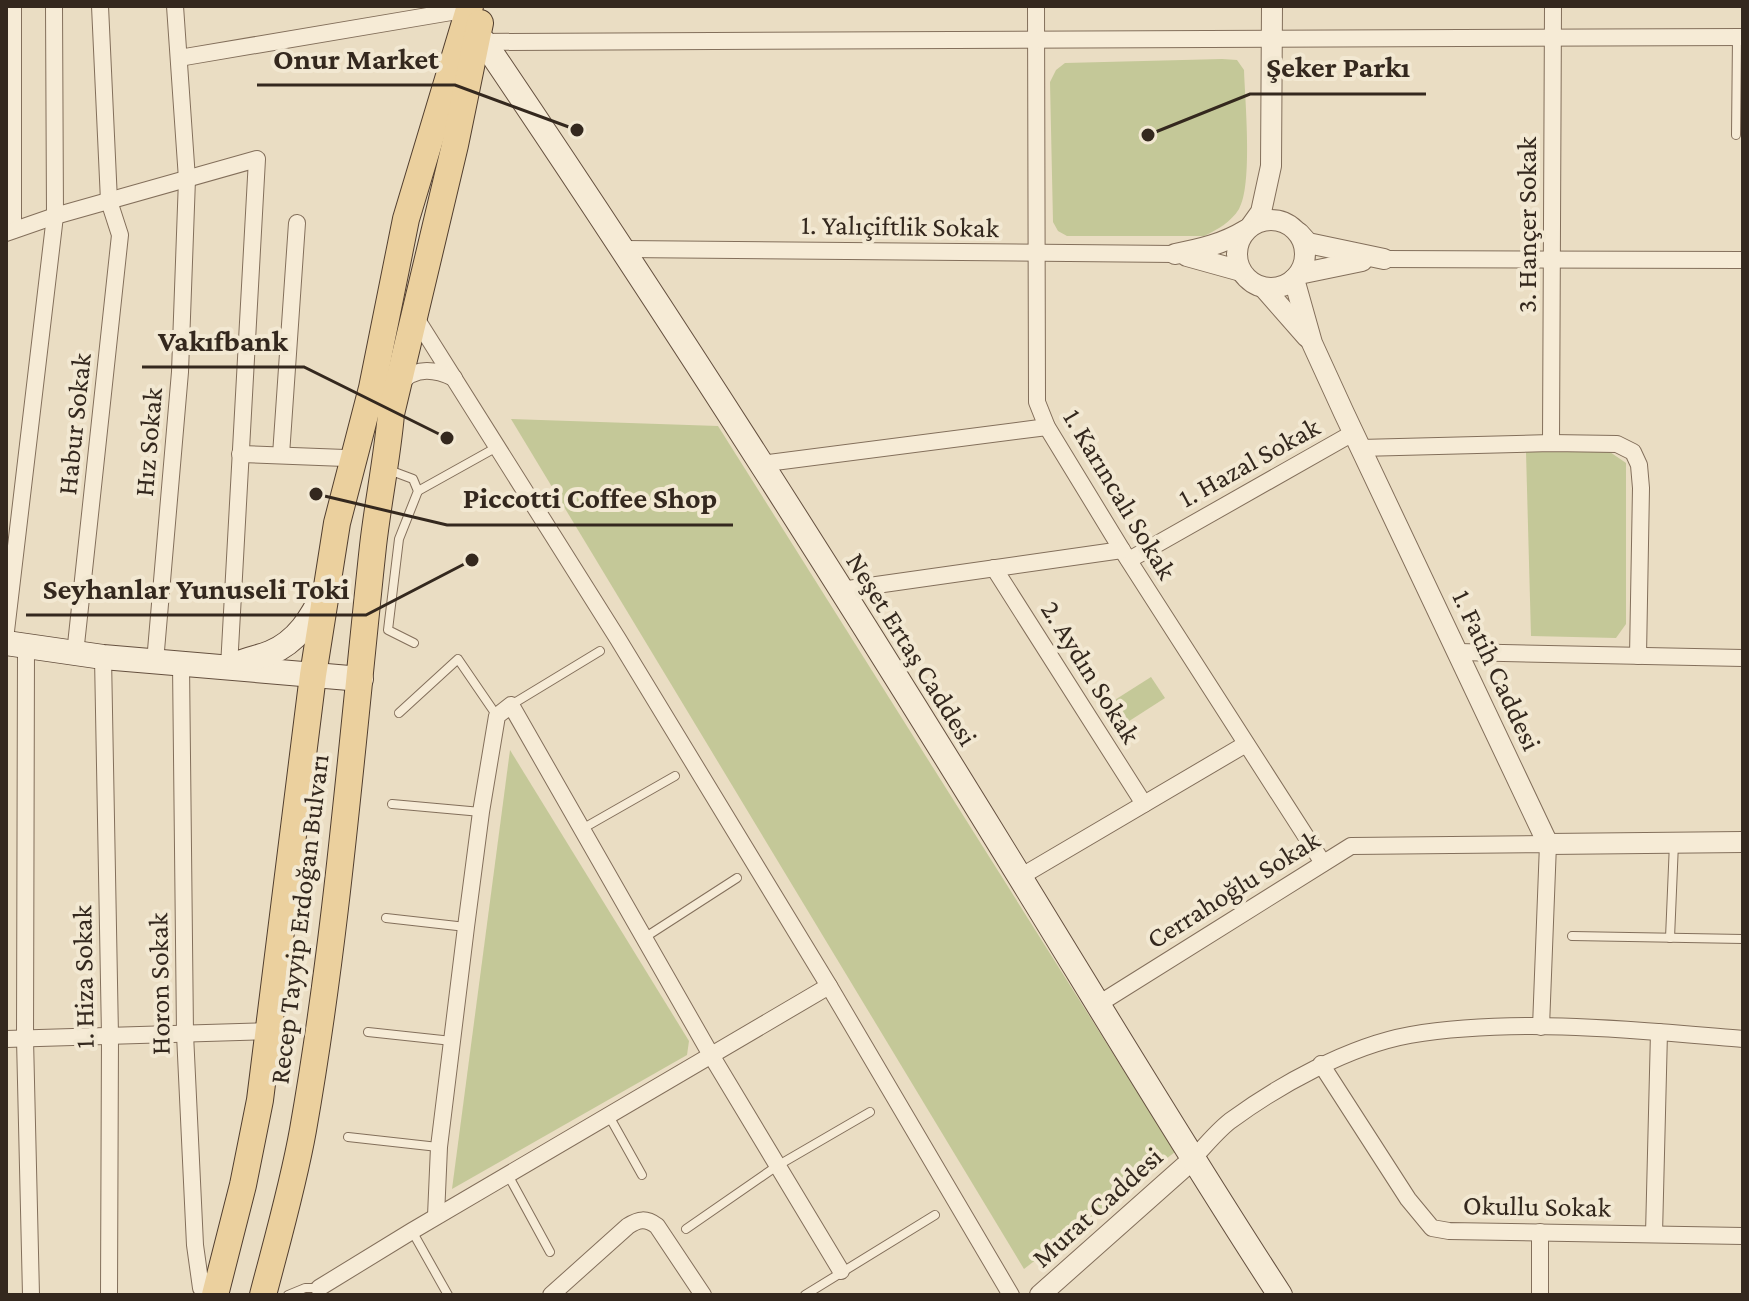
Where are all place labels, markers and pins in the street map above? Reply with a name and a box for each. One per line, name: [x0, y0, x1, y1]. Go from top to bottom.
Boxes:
callout: Onur Market: [257, 31, 455, 85]
callout: Şeker Parkı: [1250, 40, 1426, 94]
callout: Vakıfbank: [142, 313, 304, 367]
callout: Piccotti Coffee Shop: [447, 471, 733, 525]
callout: Seyhanlar Yunuseli Toki: [26, 561, 366, 615]

